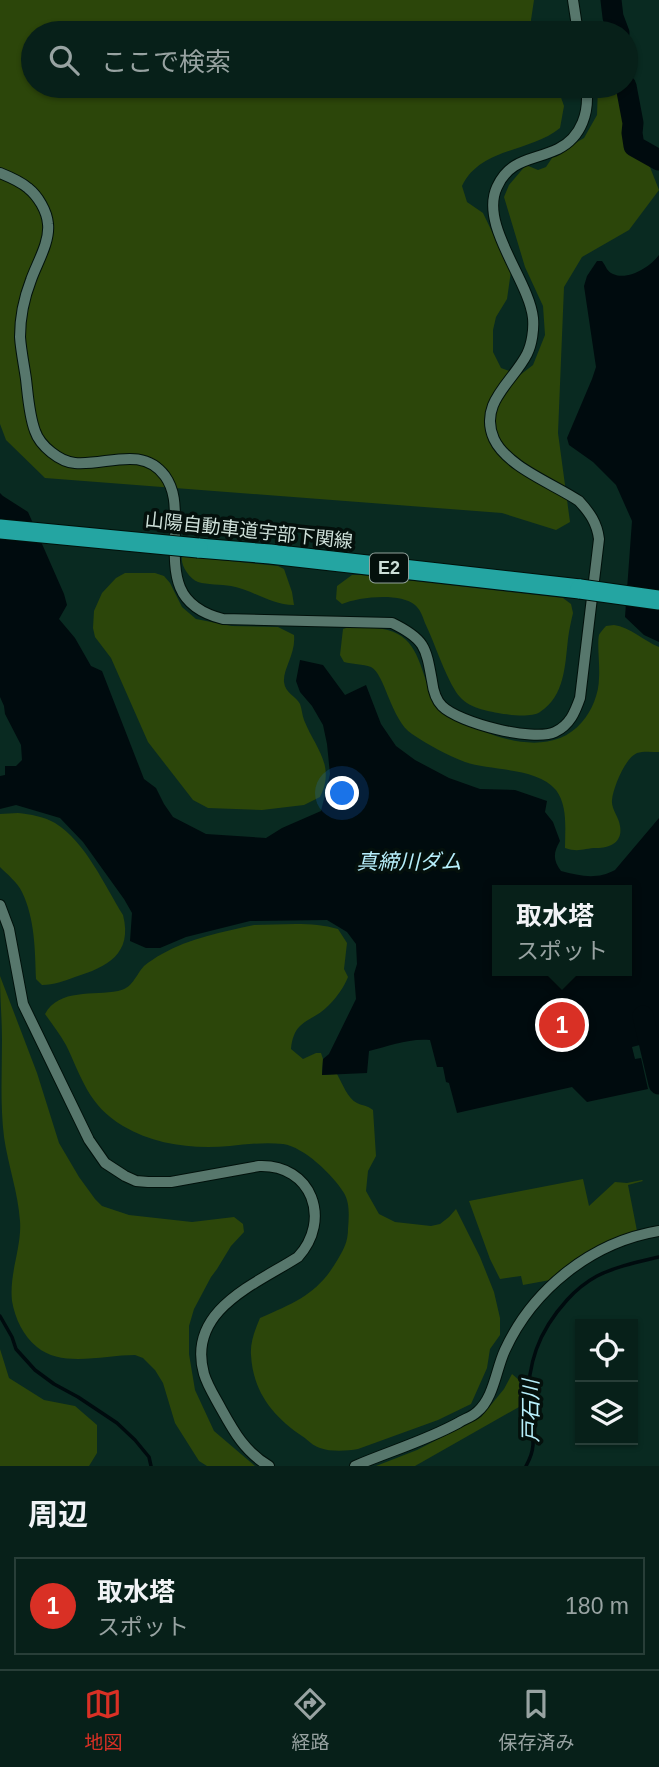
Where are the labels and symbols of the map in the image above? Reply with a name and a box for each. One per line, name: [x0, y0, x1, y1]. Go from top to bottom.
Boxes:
street label: 山陽自動車道宇部下関線: [144, 509, 354, 552]
road number: E2: [370, 554, 408, 582]
your location: [325, 776, 359, 810]
water label: 真締川ダム: [357, 850, 462, 873]
pin: 1: [539, 999, 585, 1051]
water label: 戸石川: [519, 1378, 542, 1443]

